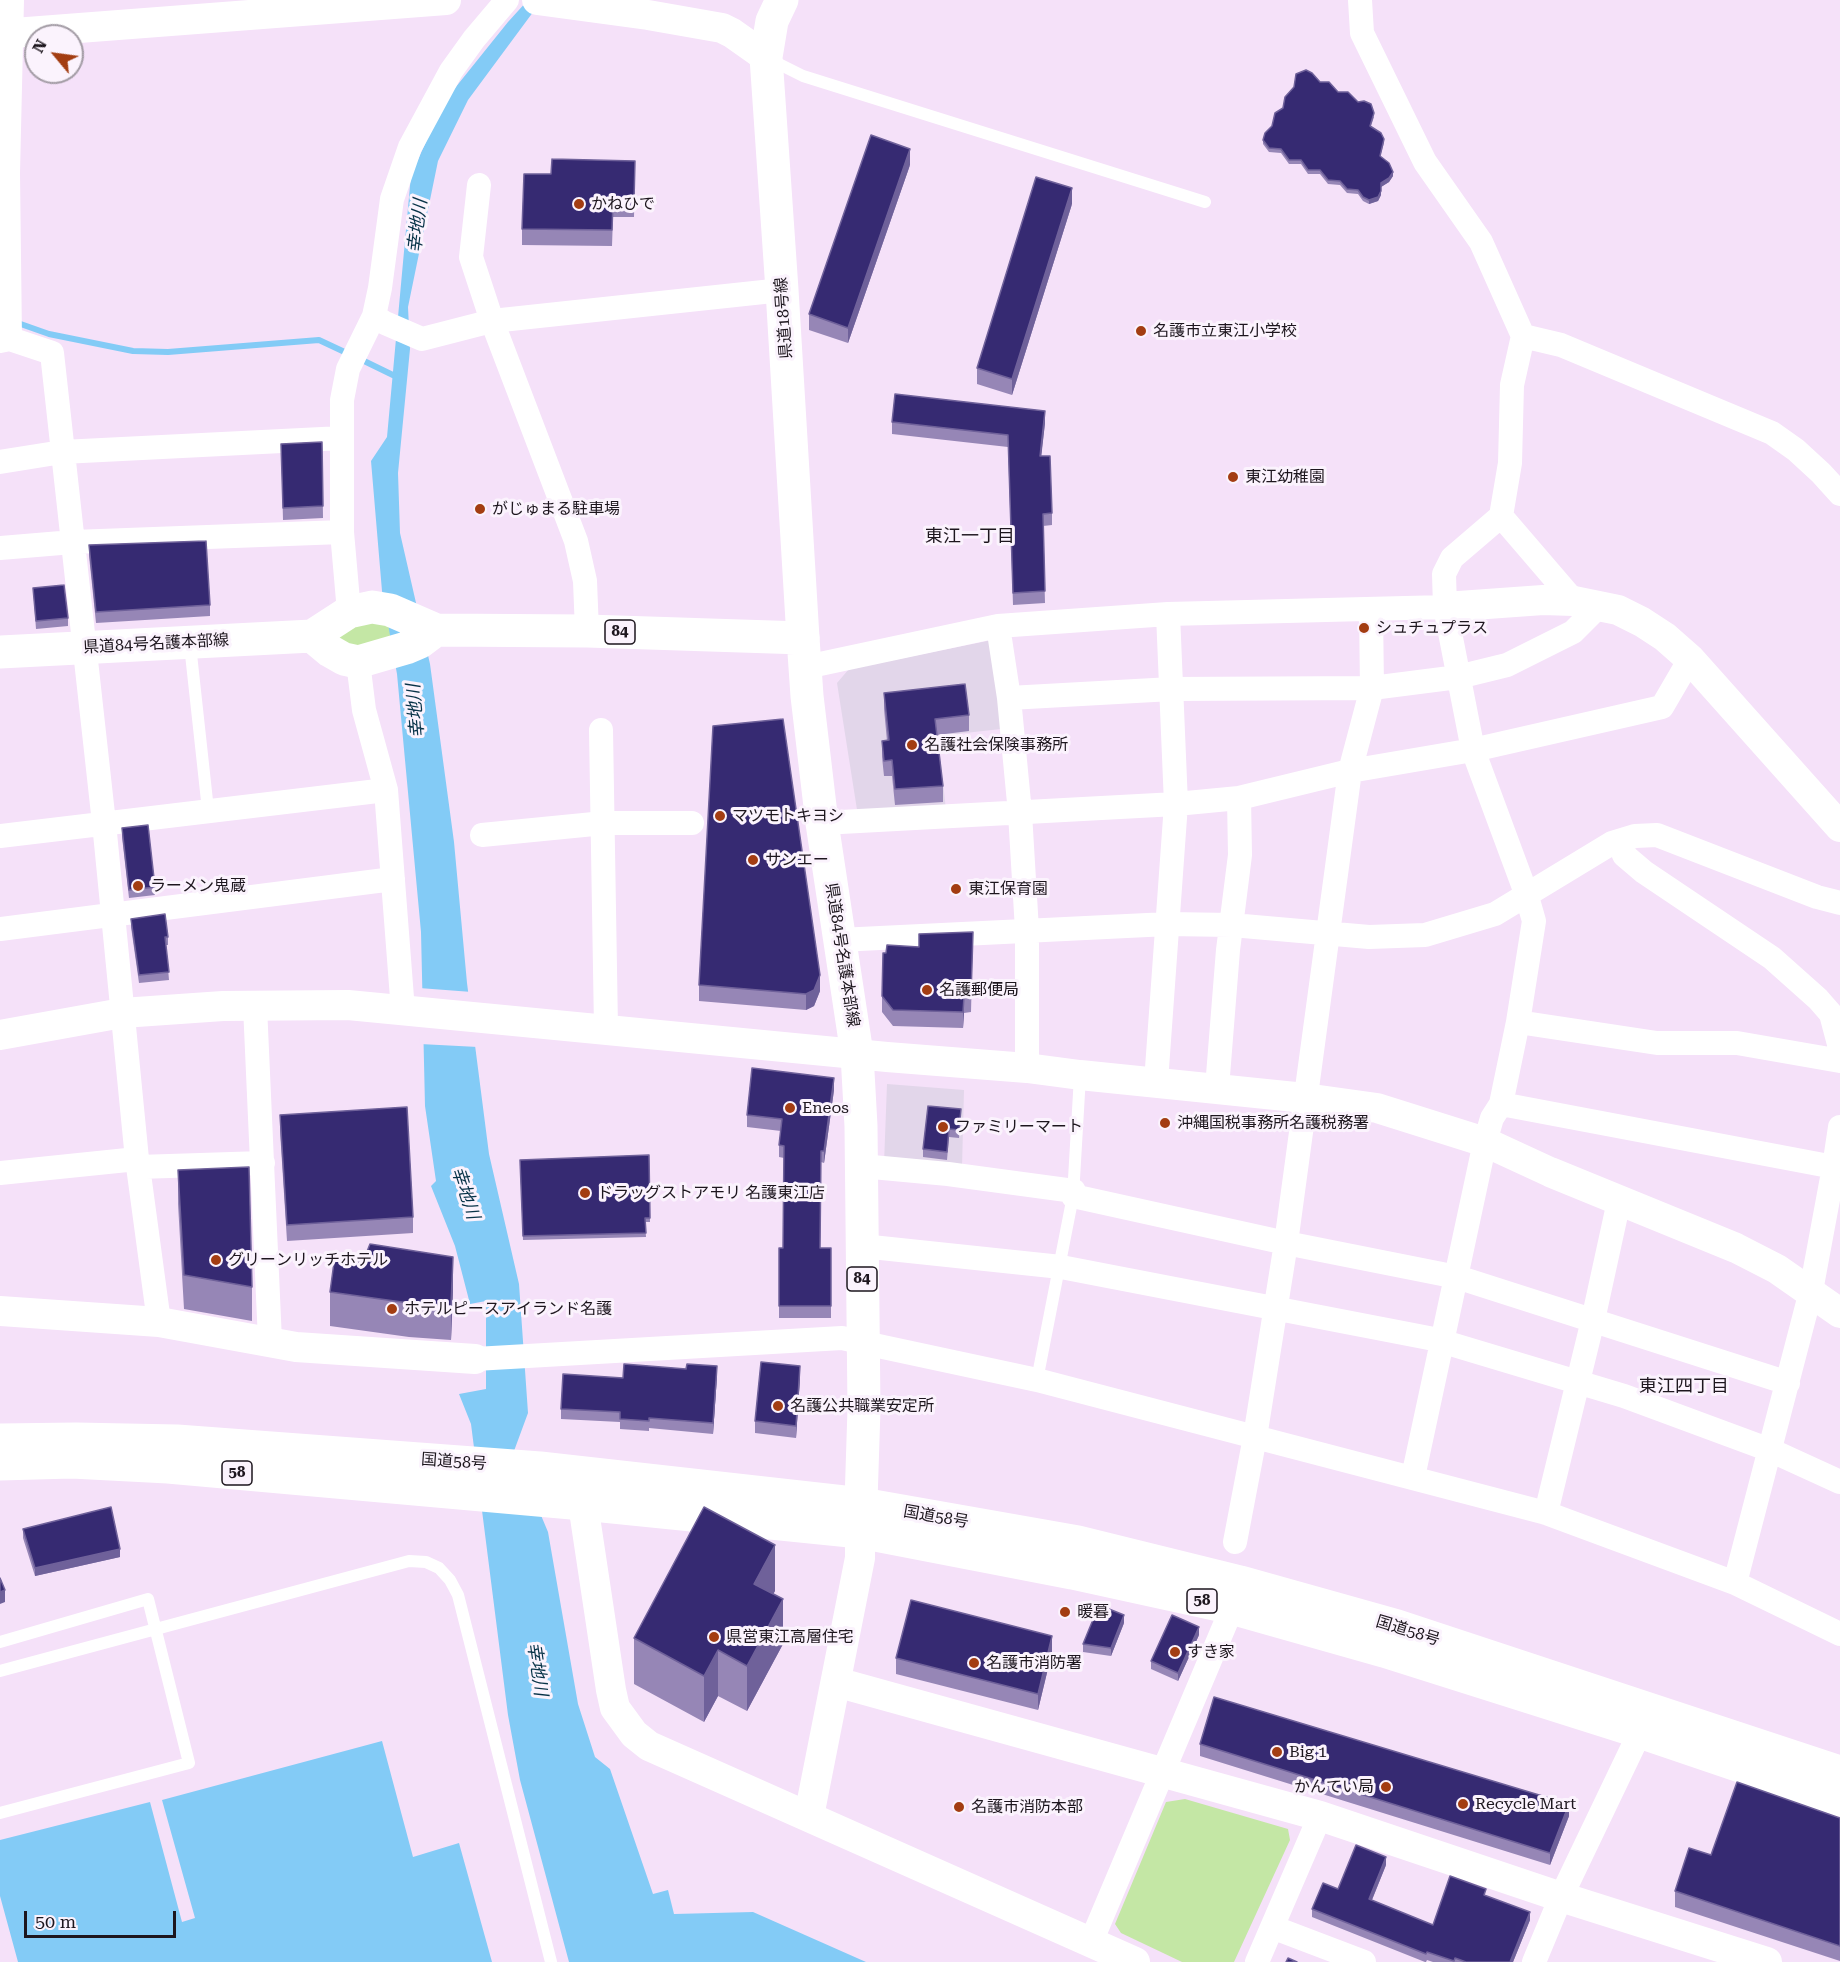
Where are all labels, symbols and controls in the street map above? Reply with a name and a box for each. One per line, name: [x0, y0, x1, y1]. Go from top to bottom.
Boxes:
north arrow: [24, 24, 84, 84]
text: N: [28, 36, 51, 56]
place label: かねひで: [591, 194, 655, 214]
marker: かねひで: [572, 197, 586, 211]
water label: 幸地川: [404, 198, 432, 254]
street label: 県道18号線: [772, 276, 796, 360]
place label: 名護市立東江小学校: [1153, 321, 1297, 341]
marker: 名護市立東江小学校: [1134, 324, 1148, 338]
place label: 東江幼稚園: [1245, 467, 1325, 487]
marker: 東江幼稚園: [1226, 470, 1240, 484]
place label: がじゅまる駐車場: [492, 499, 620, 519]
marker: がじゅまる駐車場: [473, 502, 487, 516]
district label: 東江一丁目: [925, 526, 1015, 548]
place label: シュチュプラス: [1376, 618, 1488, 638]
road number: 84: [605, 620, 635, 644]
marker: シュチュプラス: [1357, 621, 1371, 635]
street label: 県道84号名護本部線: [83, 631, 229, 657]
water label: 幸地川: [403, 683, 429, 739]
place label: 名護社会保険事務所: [924, 735, 1068, 755]
marker: 名護社会保険事務所: [905, 738, 919, 752]
place label: マツモトキヨシ: [732, 806, 844, 826]
marker: マツモトキヨシ: [713, 809, 727, 823]
place label: サンエー: [765, 850, 829, 870]
marker: サンエー: [746, 853, 760, 867]
place label: ラーメン鬼蔵: [150, 876, 246, 896]
marker: ラーメン鬼蔵: [131, 879, 145, 893]
place label: 東江保育園: [968, 879, 1048, 899]
street label: 県道84号名護本部線: [821, 881, 863, 1029]
marker: 東江保育園: [949, 882, 963, 896]
place label: 名護郵便局: [939, 980, 1019, 1000]
marker: 名護郵便局: [920, 983, 934, 997]
place label: Eneos: [802, 1098, 849, 1118]
marker: Eneos: [783, 1101, 797, 1115]
place label: 沖縄国税事務所名護税務署: [1177, 1113, 1369, 1133]
marker: 沖縄国税事務所名護税務署: [1158, 1116, 1172, 1130]
place label: ファミリーマート: [955, 1117, 1083, 1137]
marker: ファミリーマート: [936, 1120, 950, 1134]
water label: 幸地川: [446, 1164, 484, 1222]
place label: ドラッグストアモリ 名護東江店: [597, 1183, 825, 1203]
marker: ドラッグストアモリ 名護東江店: [578, 1186, 592, 1200]
place label: グリーンリッチホテル: [228, 1250, 388, 1270]
marker: グリーンリッチホテル: [209, 1253, 223, 1267]
road number: 84: [847, 1267, 877, 1291]
place label: ホテルピースアイランド名護: [404, 1299, 612, 1319]
marker: ホテルピースアイランド名護: [385, 1302, 399, 1316]
district label: 東江四丁目: [1639, 1376, 1729, 1398]
place label: 名護公共職業安定所: [790, 1396, 934, 1416]
marker: 名護公共職業安定所: [771, 1399, 785, 1413]
street label: 国道58号: [420, 1450, 488, 1474]
road number: 58: [222, 1461, 252, 1485]
street label: 国道58号: [902, 1502, 970, 1532]
road number: 58: [1187, 1589, 1217, 1613]
place label: 暖暮: [1077, 1602, 1109, 1622]
marker: 暖暮: [1058, 1605, 1072, 1619]
street label: 国道58号: [1374, 1612, 1442, 1650]
place label: 県営東江高層住宅: [726, 1627, 854, 1647]
marker: 県営東江高層住宅: [707, 1630, 721, 1644]
water label: 幸地川: [523, 1641, 551, 1697]
place label: すき家: [1187, 1642, 1235, 1662]
marker: すき家: [1168, 1645, 1182, 1659]
place label: 名護市消防署: [986, 1653, 1082, 1673]
marker: 名護市消防署: [967, 1656, 981, 1670]
place label: Big 1: [1289, 1742, 1327, 1762]
marker: Big 1: [1270, 1745, 1284, 1759]
place label: かんてい局: [1294, 1777, 1374, 1797]
marker: かんてい局: [1379, 1780, 1393, 1794]
place label: Recycle Mart: [1475, 1794, 1576, 1814]
place label: 名護市消防本部: [971, 1797, 1083, 1817]
marker: Recycle Mart: [1456, 1797, 1470, 1811]
marker: 名護市消防本部: [952, 1800, 966, 1814]
scale bar: [27, 1899, 178, 1937]
text: 50 m: [35, 1911, 76, 1932]

